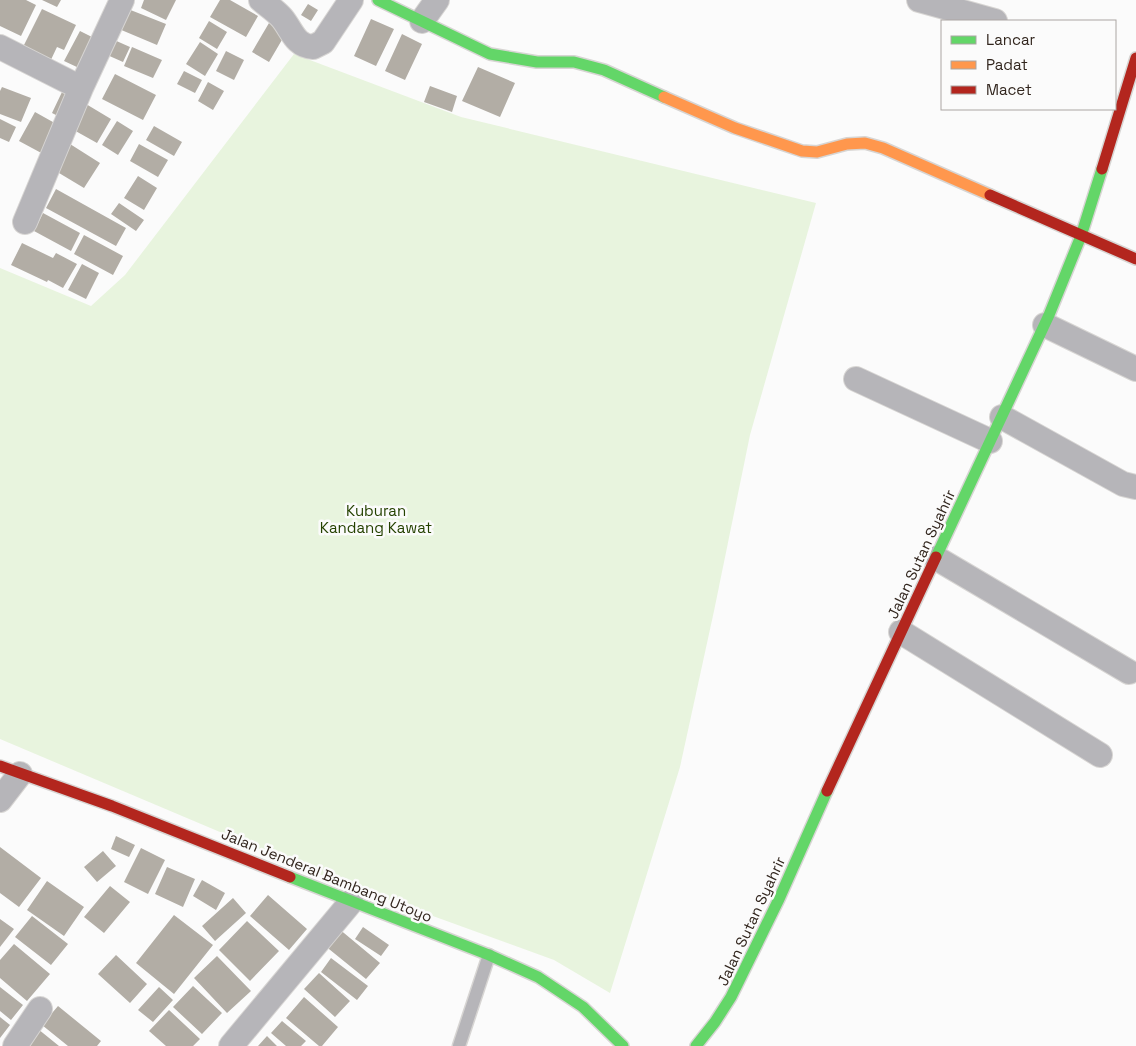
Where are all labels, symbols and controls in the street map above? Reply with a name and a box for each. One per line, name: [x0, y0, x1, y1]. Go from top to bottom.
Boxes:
legend: [941, 20, 1116, 110]
text: Lancar: [986, 30, 1036, 49]
text: Padat: [986, 55, 1028, 74]
text: Macet: [986, 80, 1032, 99]
street label: Jalan Sutan Syahrir: [883, 486, 959, 622]
park label: Kuburan Kandang Kawat: [320, 501, 432, 537]
street label: Jalan Jenderal Bambang Utoyo: [219, 824, 435, 926]
street label: Jalan Sutan Syahrir: [713, 853, 789, 989]

